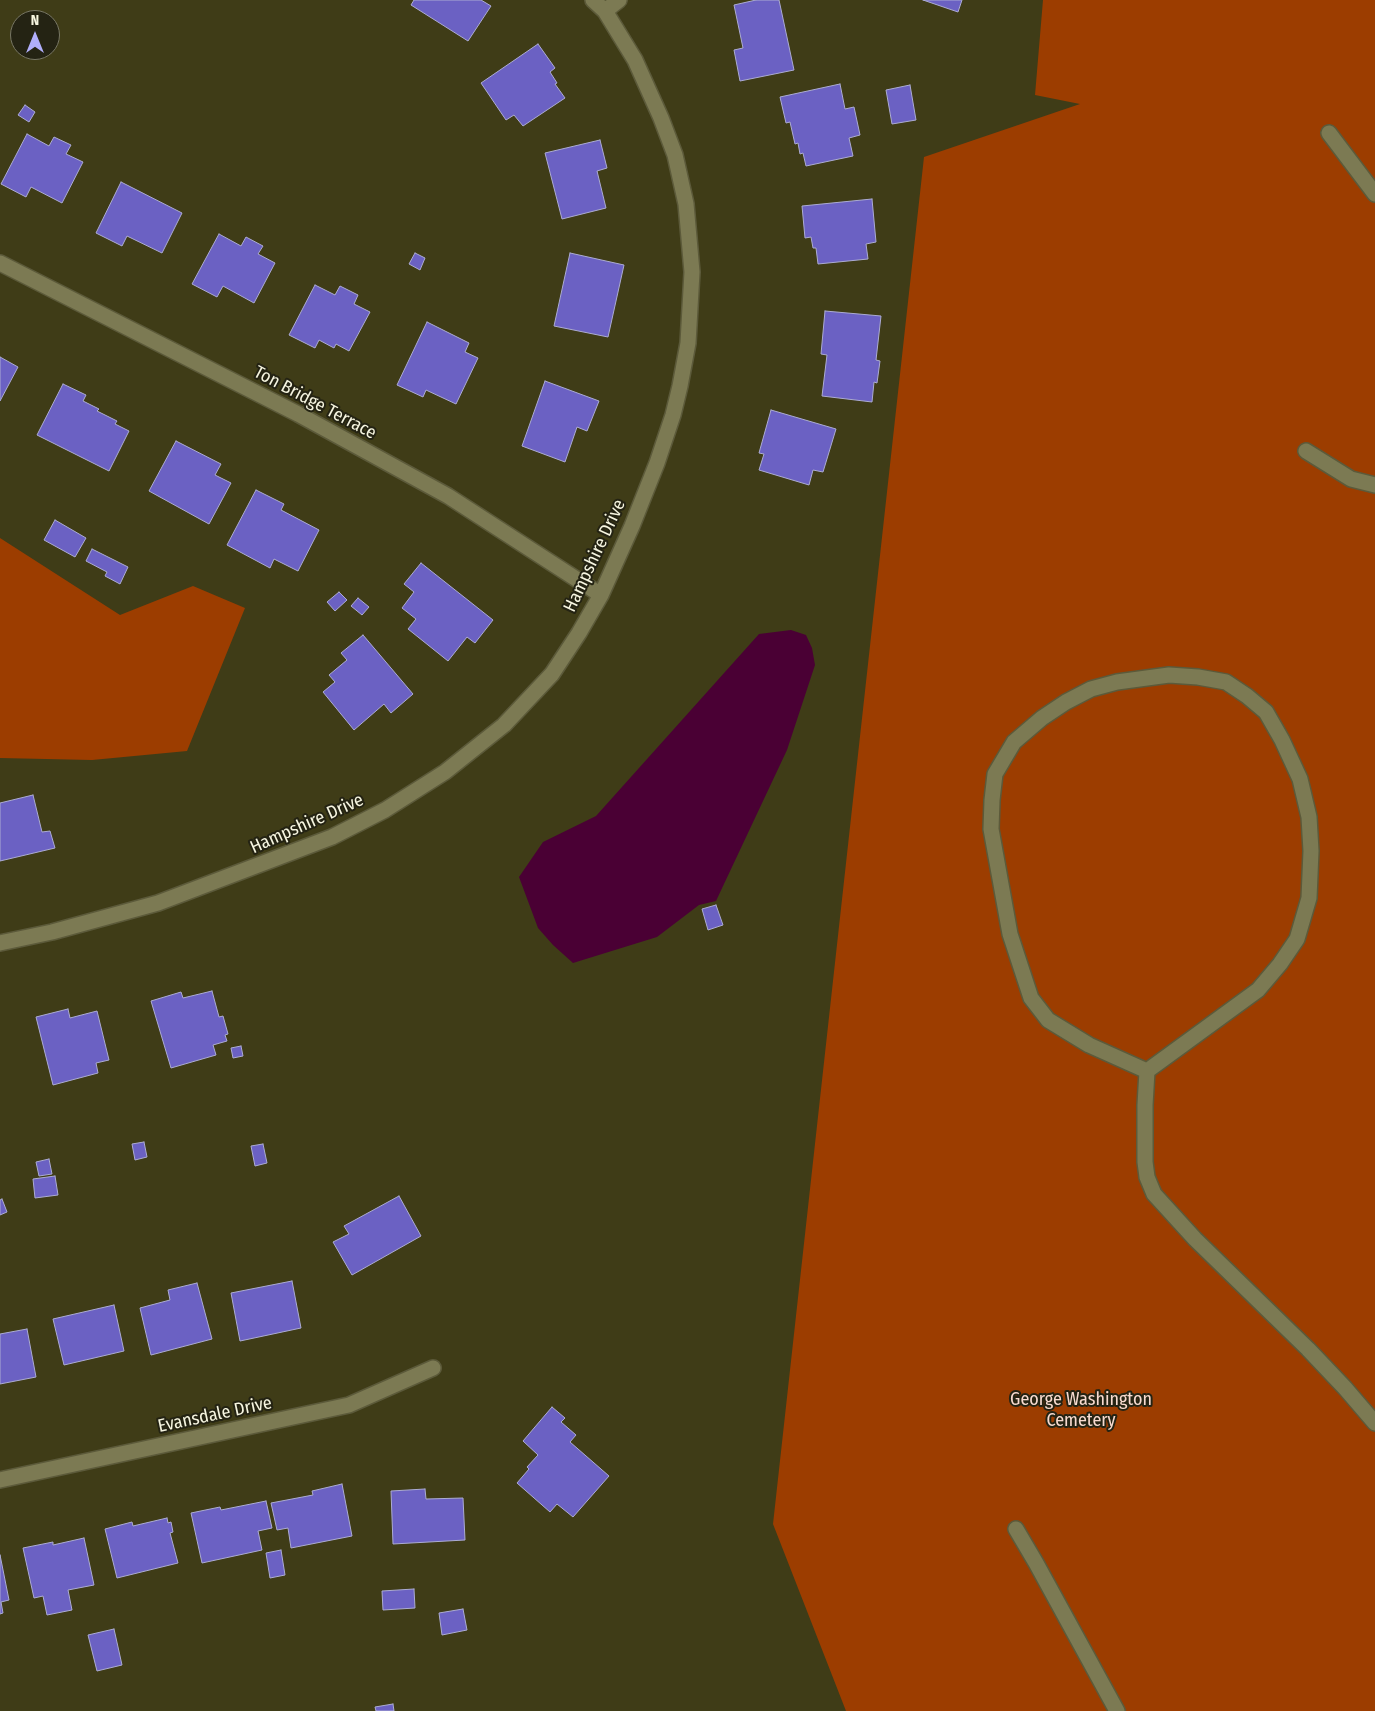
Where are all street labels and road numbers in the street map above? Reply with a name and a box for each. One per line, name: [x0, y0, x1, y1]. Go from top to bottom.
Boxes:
street label: Ton Bridge Terrace: [250, 362, 380, 444]
street label: Hampshire Drive: [559, 496, 631, 616]
street label: Hampshire Drive: [247, 789, 367, 859]
street label: Evansdale Drive: [156, 1392, 274, 1438]

